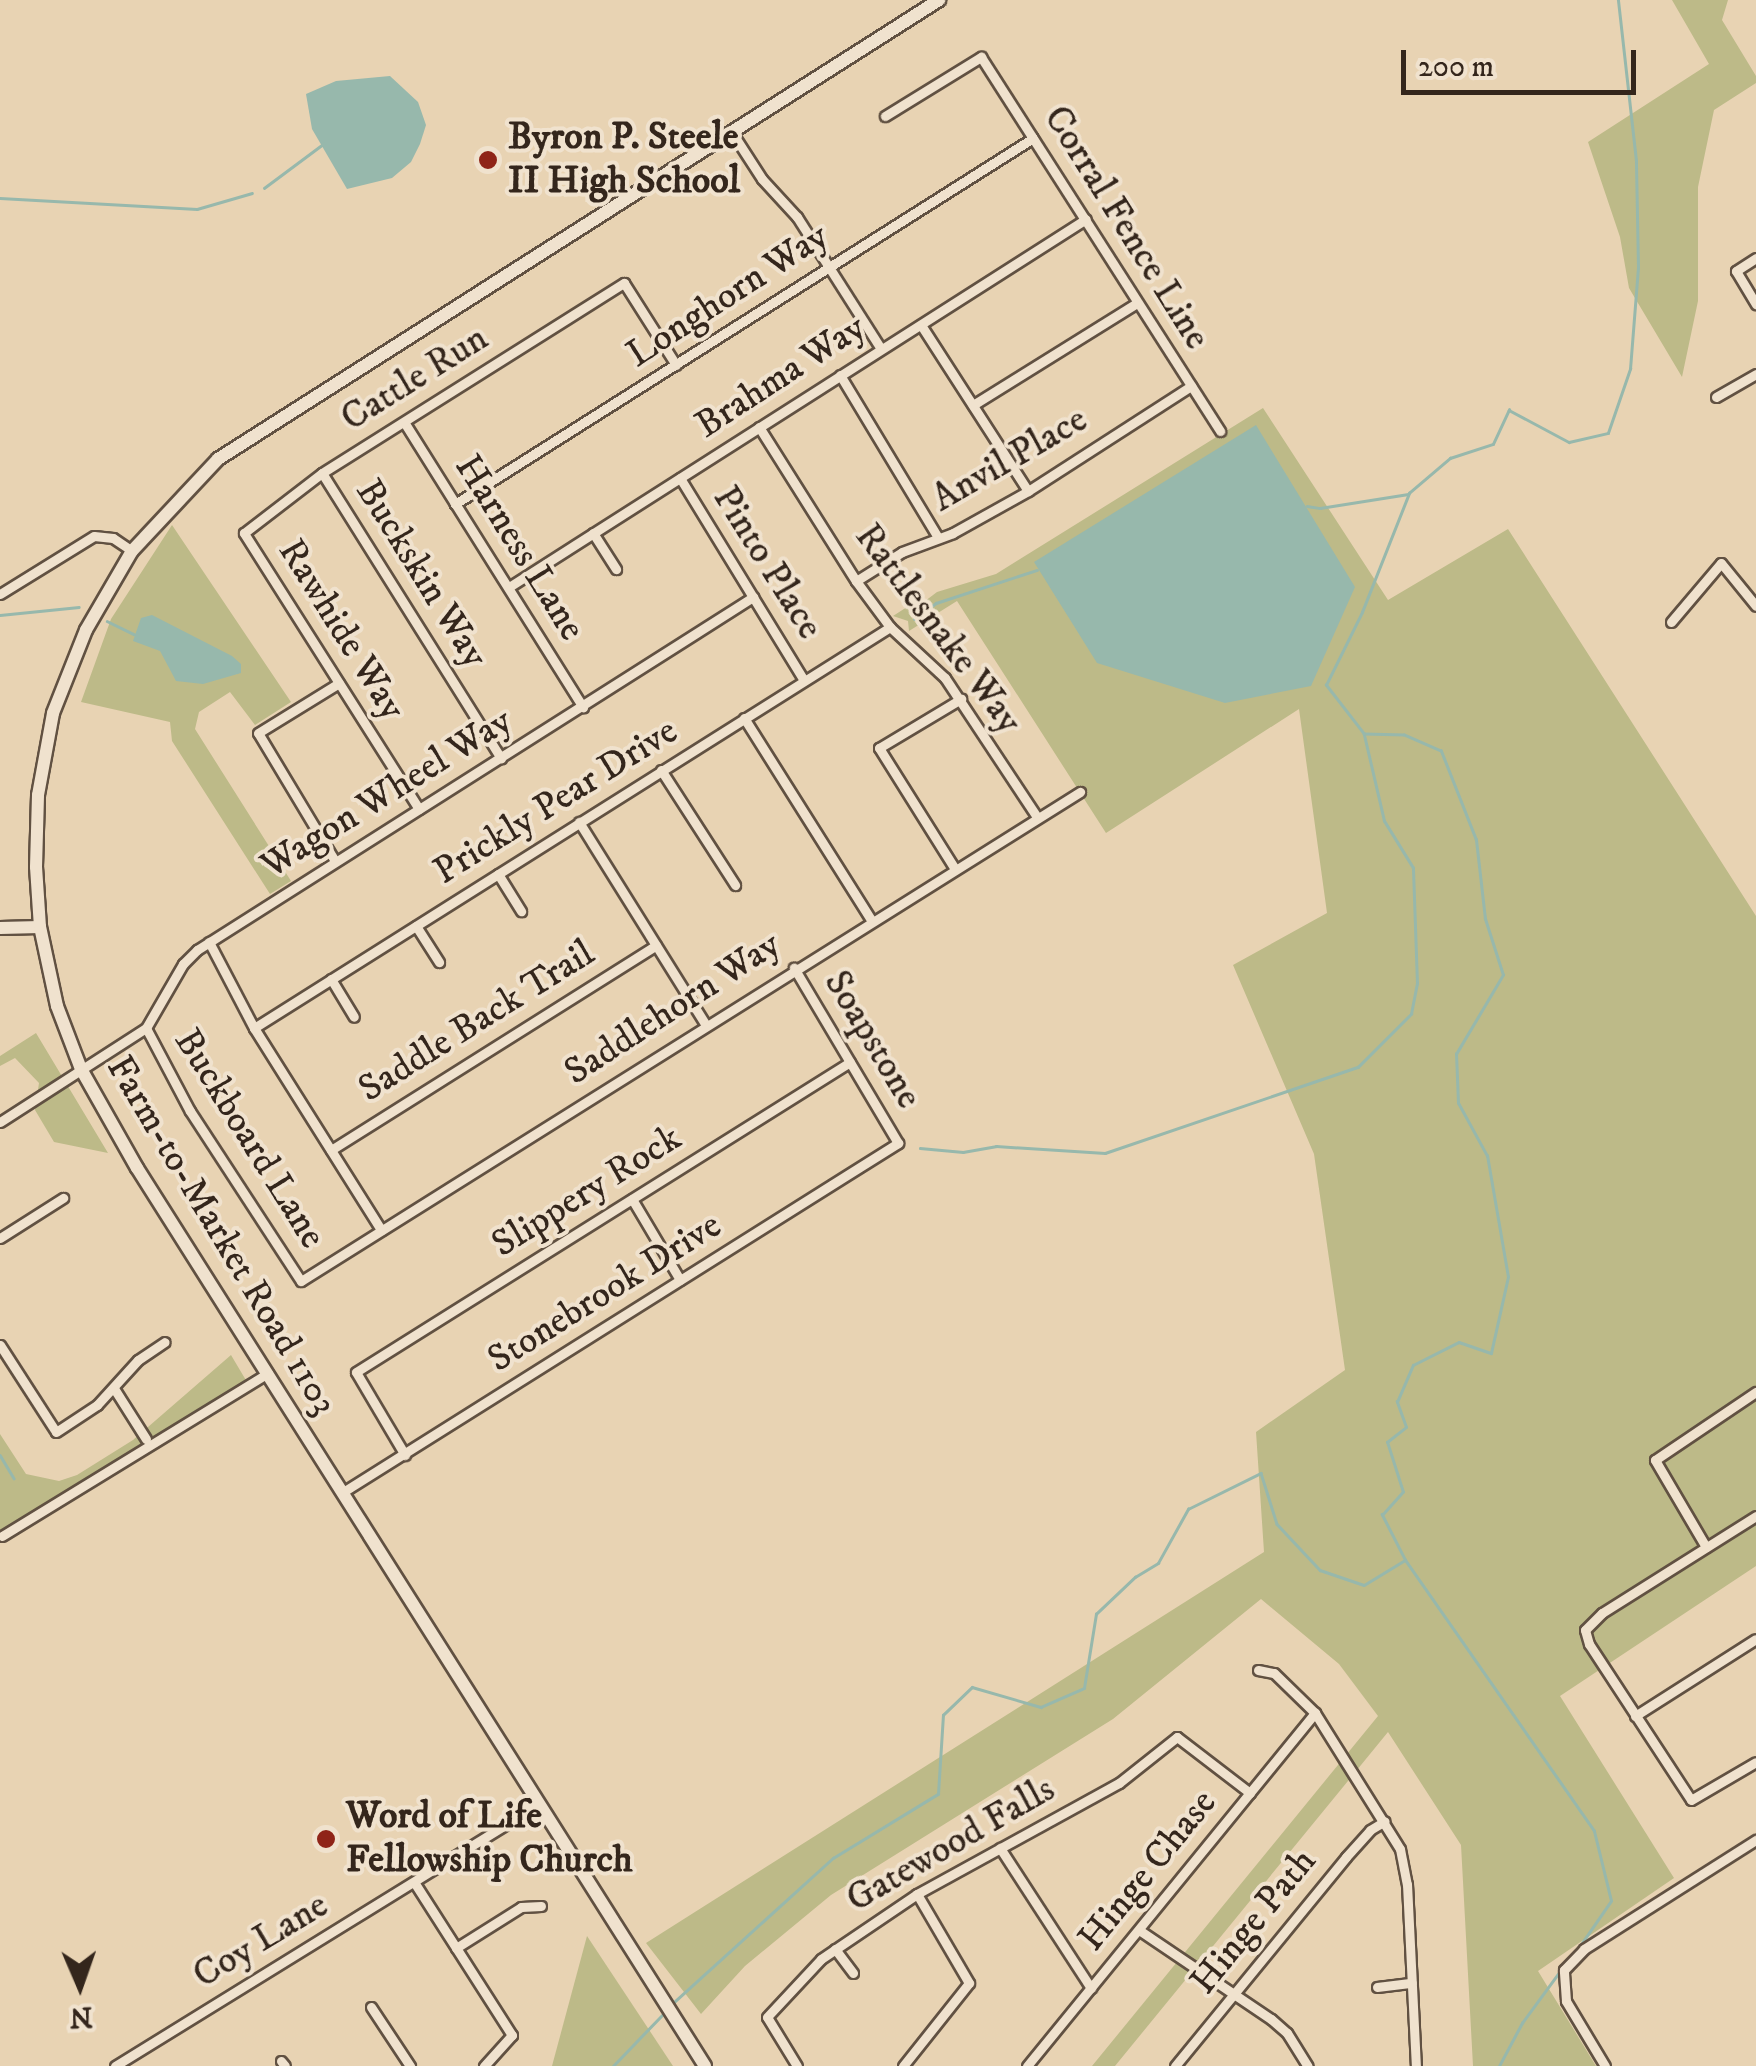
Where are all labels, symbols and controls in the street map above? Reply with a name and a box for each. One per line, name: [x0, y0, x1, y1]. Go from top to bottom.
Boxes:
scale bar: [1406, 30, 1641, 92]
text: 200 m: [1418, 49, 1494, 86]
street label: Corral Fence Line: [1033, 98, 1219, 358]
place label: Byron P. Steele II High School: [508, 115, 740, 204]
marker: Byron P. Steele II High School: [477, 149, 499, 171]
street label: Longhorn Way: [619, 214, 837, 378]
street label: Brahma Way: [687, 305, 875, 449]
street label: Cattle Run: [333, 316, 497, 442]
street label: Anvil Place: [924, 397, 1096, 523]
street label: Harness Lane: [444, 447, 594, 649]
street label: Buckskin Way: [345, 471, 497, 677]
street label: Pinto Place: [702, 478, 832, 648]
street label: Rattlesnake Way: [844, 515, 1032, 743]
street label: Rawhide Way: [268, 531, 414, 729]
street label: Wagon Wheel Way: [253, 699, 521, 889]
street label: Prickly Pear Drive: [426, 709, 686, 895]
street label: Saddlehorn Way: [557, 922, 789, 1096]
street label: Saddle Back Trail: [351, 931, 603, 1113]
street label: Soapstone: [813, 963, 931, 1117]
street label: Buckboard Lane: [163, 1021, 335, 1257]
street label: Farm-to-Market Road 1103: [96, 1048, 346, 1424]
street label: Slippery Rock: [484, 1116, 690, 1268]
street label: Stonebrook Drive: [480, 1203, 730, 1383]
street label: Gatewood Falls: [839, 1767, 1063, 1923]
street label: Hinge Chase: [1069, 1781, 1227, 1961]
place label: Word of Life Fellowship Church: [346, 1794, 633, 1884]
marker: Word of Life Fellowship Church: [315, 1828, 337, 1850]
street label: Hinge Path: [1181, 1840, 1327, 2004]
street label: Coy Lane: [185, 1883, 337, 1999]
north arrow: [30, 1936, 130, 2036]
text: N: [69, 1999, 93, 2034]

